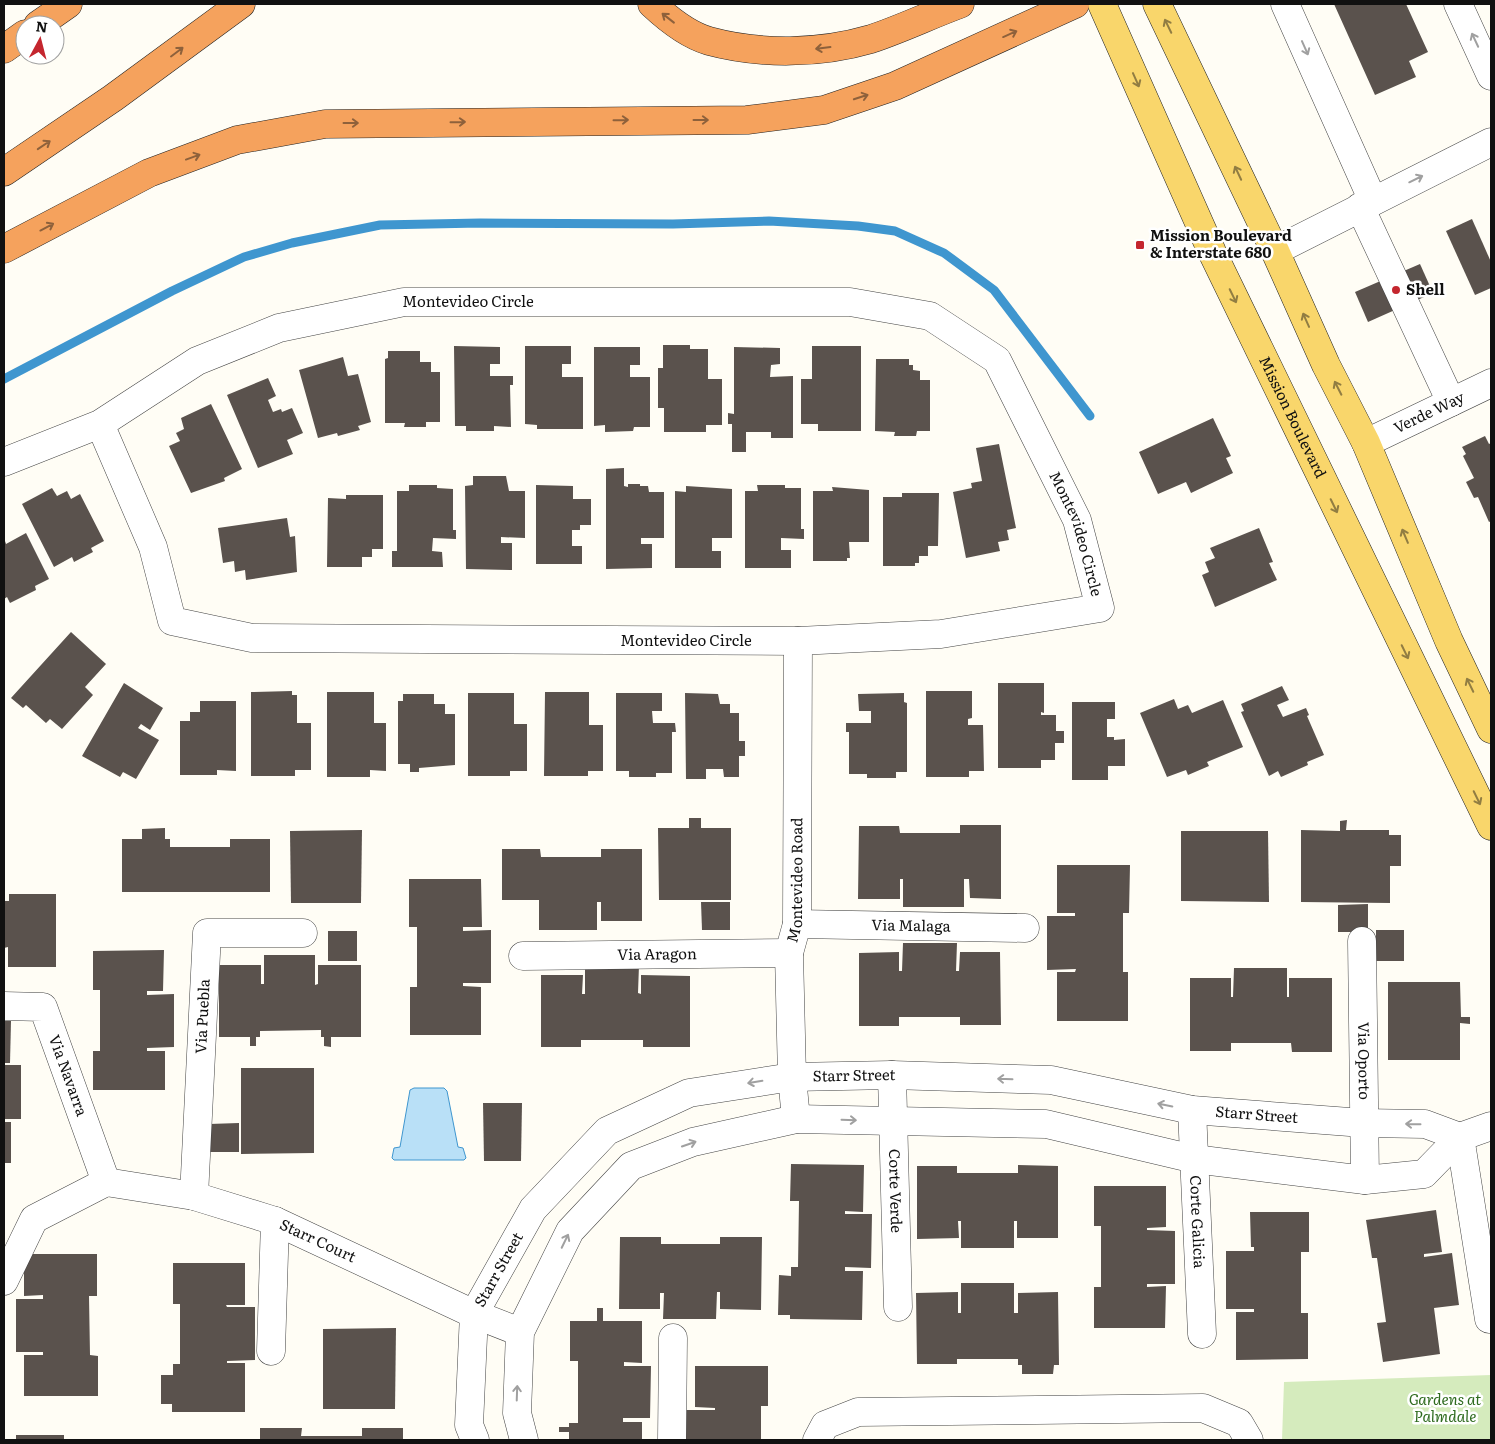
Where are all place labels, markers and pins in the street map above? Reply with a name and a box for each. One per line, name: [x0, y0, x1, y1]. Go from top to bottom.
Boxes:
place label: Mission Boulevard & Interstate 680: [1150, 223, 1292, 263]
marker: Mission Boulevard & Interstate 680: [1134, 239, 1146, 251]
place label: Shell: [1406, 277, 1445, 300]
marker: Shell: [1390, 284, 1402, 296]

